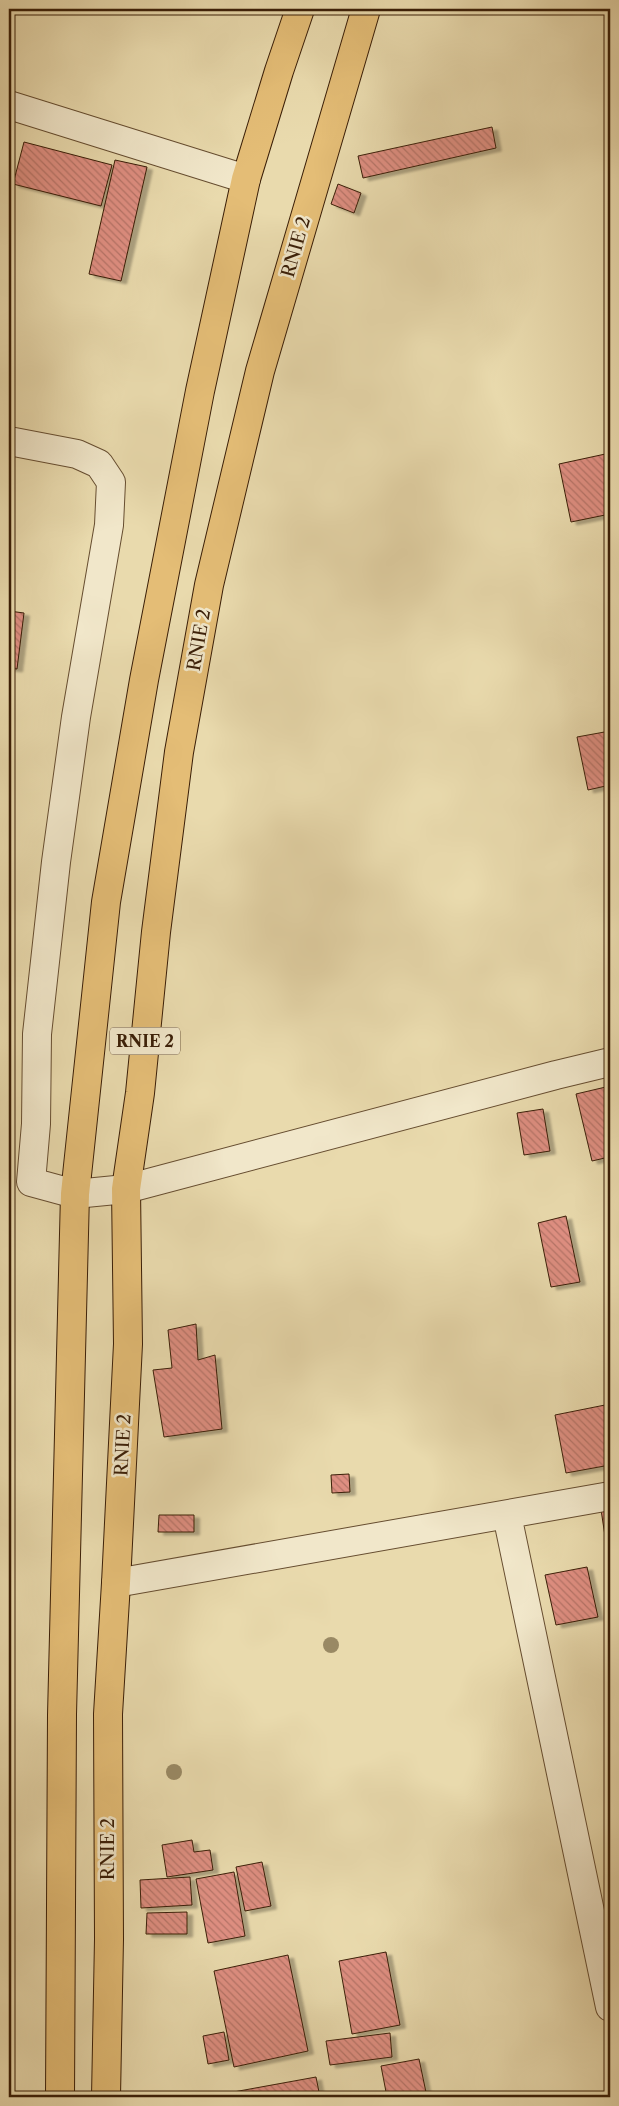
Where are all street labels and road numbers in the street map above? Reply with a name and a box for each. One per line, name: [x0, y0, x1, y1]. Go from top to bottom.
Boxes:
street label: RNIE 2: [277, 214, 315, 280]
street label: RNIE 2: [183, 607, 215, 673]
road number: RNIE 2: [110, 1028, 180, 1054]
street label: RNIE 2: [110, 1413, 136, 1477]
street label: RNIE 2: [97, 1818, 119, 1880]

